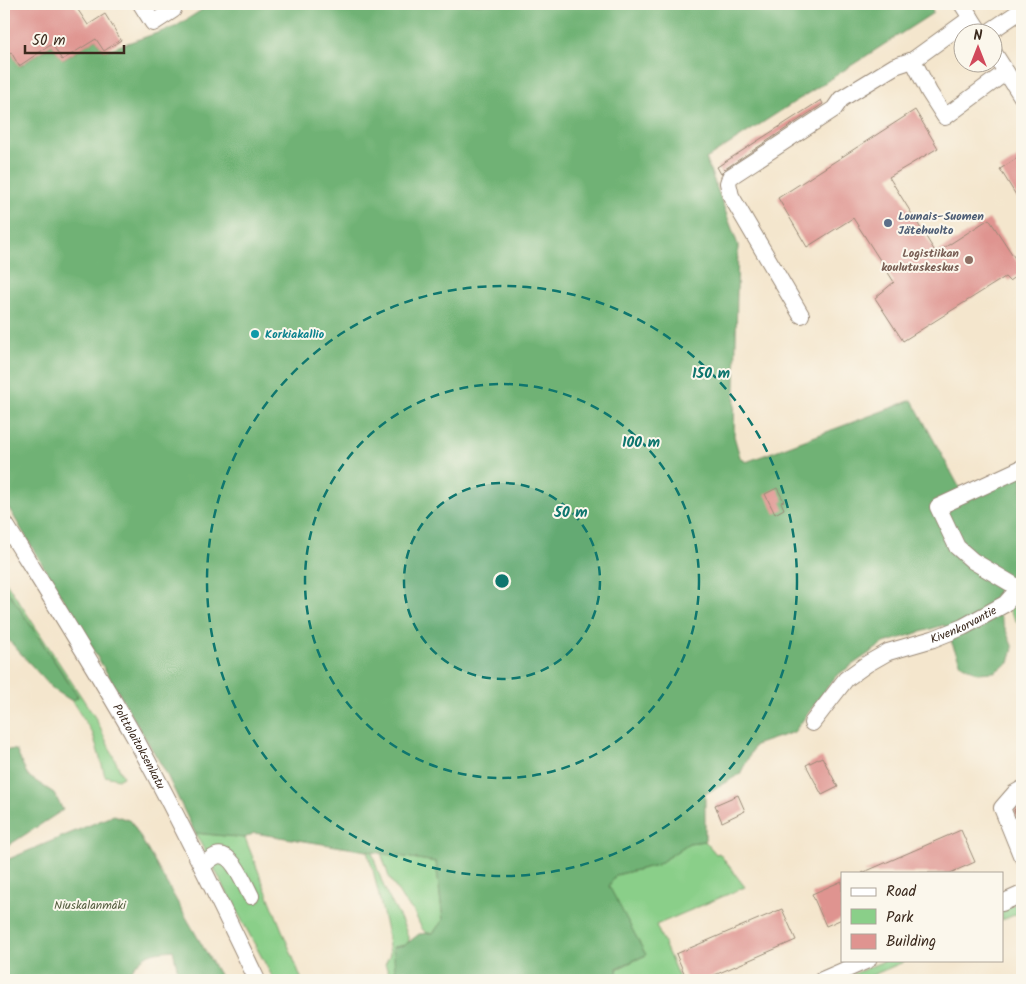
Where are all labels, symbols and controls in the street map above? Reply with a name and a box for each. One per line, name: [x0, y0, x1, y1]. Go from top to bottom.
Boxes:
scale bar: [25, 22, 124, 54]
north arrow: [954, 22, 1004, 72]
text: N: [974, 25, 983, 47]
text: 50 m: [32, 29, 66, 53]
place label: Lounais-Suomen Jätehuolto: [898, 207, 984, 240]
marker: Lounais-Suomen Jätehuolto: [882, 217, 894, 229]
place label: Logistiikan koulutuskeskus: [881, 244, 959, 277]
marker: Logistiikan koulutuskeskus: [963, 254, 975, 266]
place label: Korkiakallio: [265, 325, 325, 344]
marker: Korkiakallio: [249, 328, 261, 340]
text: 150 m: [692, 362, 730, 386]
text: 100 m: [622, 431, 660, 455]
text: 50 m: [553, 501, 588, 525]
centre of rings: [493, 572, 511, 590]
street label: Kivenkorvantie: [927, 601, 1001, 649]
street label: Polttolaitoksenkatu: [107, 700, 170, 793]
legend: [841, 872, 1004, 962]
text: Road: [886, 880, 917, 904]
park label: Niuskalanmäki: [54, 896, 127, 915]
text: Park: [886, 906, 914, 930]
text: Building: [886, 930, 936, 954]

